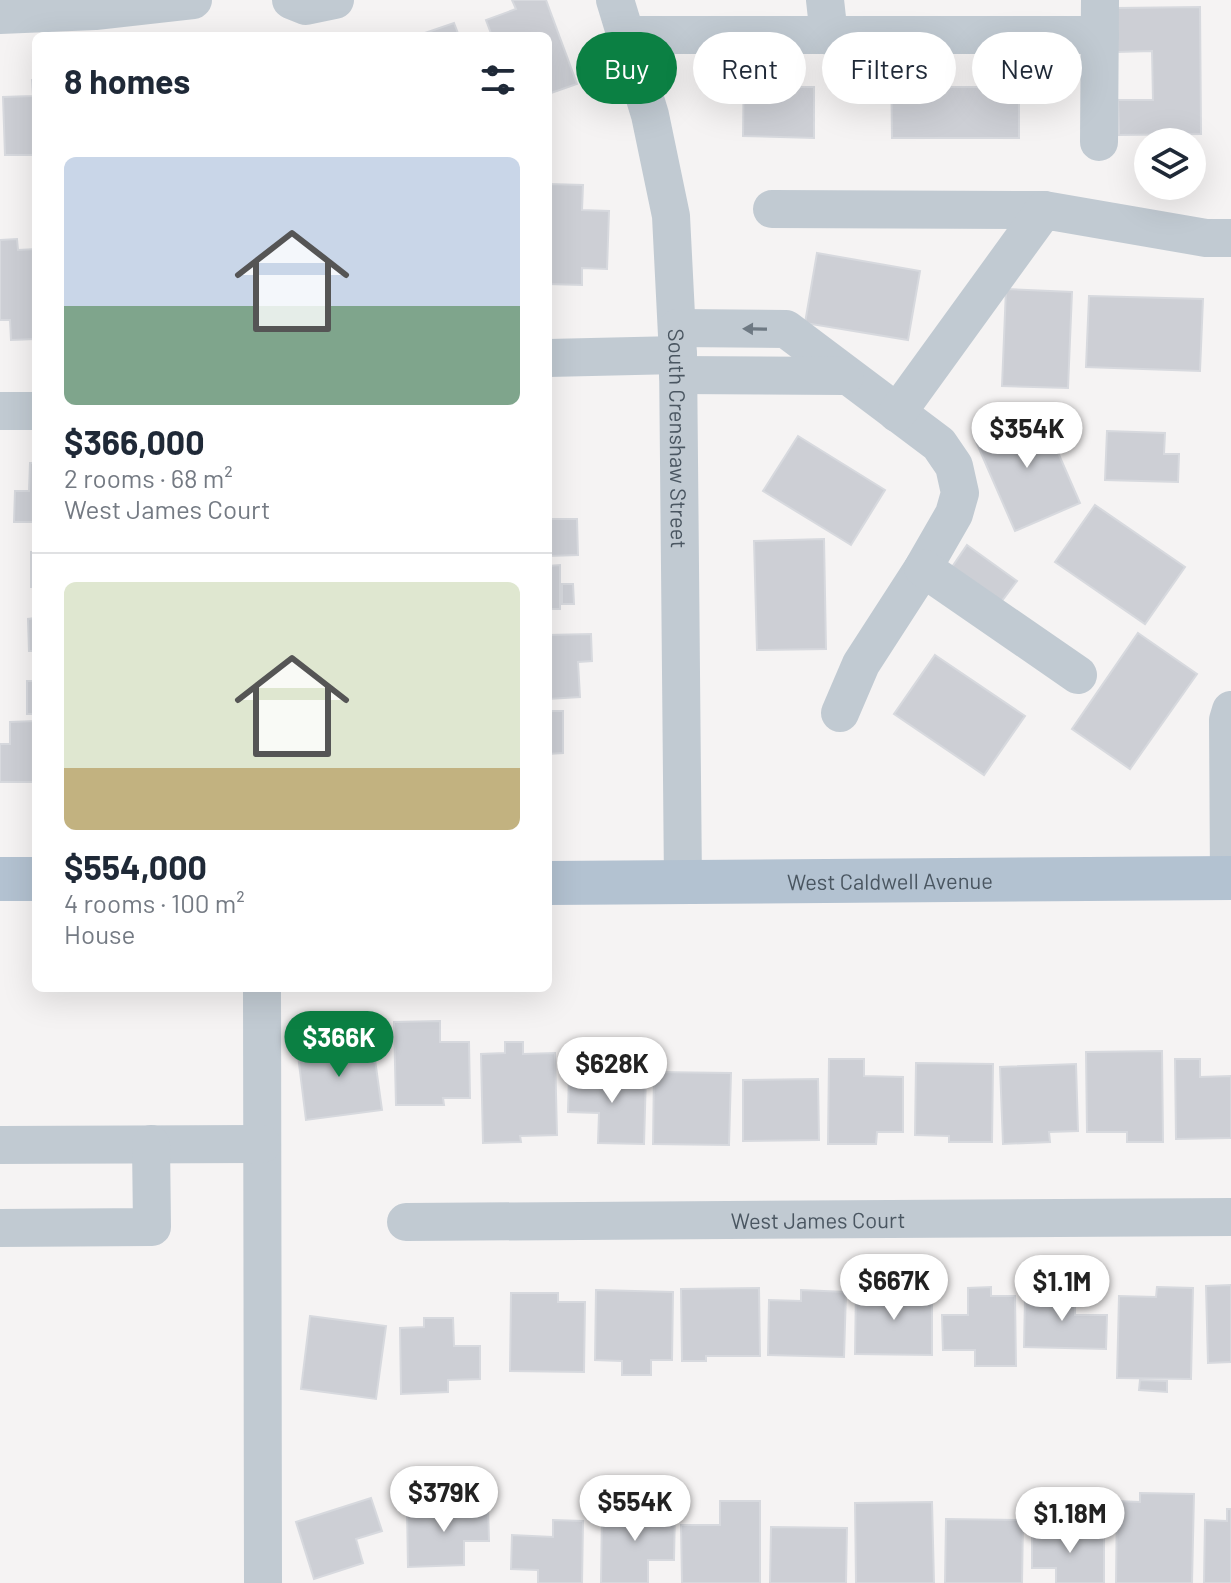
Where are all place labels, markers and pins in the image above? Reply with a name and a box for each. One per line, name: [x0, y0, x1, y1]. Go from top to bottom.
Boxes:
pin: $354K: [971, 402, 1083, 470]
pin: $366K: [283, 1011, 395, 1079]
pin: $628K: [556, 1037, 668, 1105]
pin: $667K: [838, 1254, 950, 1322]
pin: $1.1M: [1006, 1255, 1118, 1323]
pin: $379K: [388, 1466, 500, 1534]
pin: $554K: [579, 1475, 691, 1543]
pin: $1.18M: [1005, 1487, 1135, 1555]

